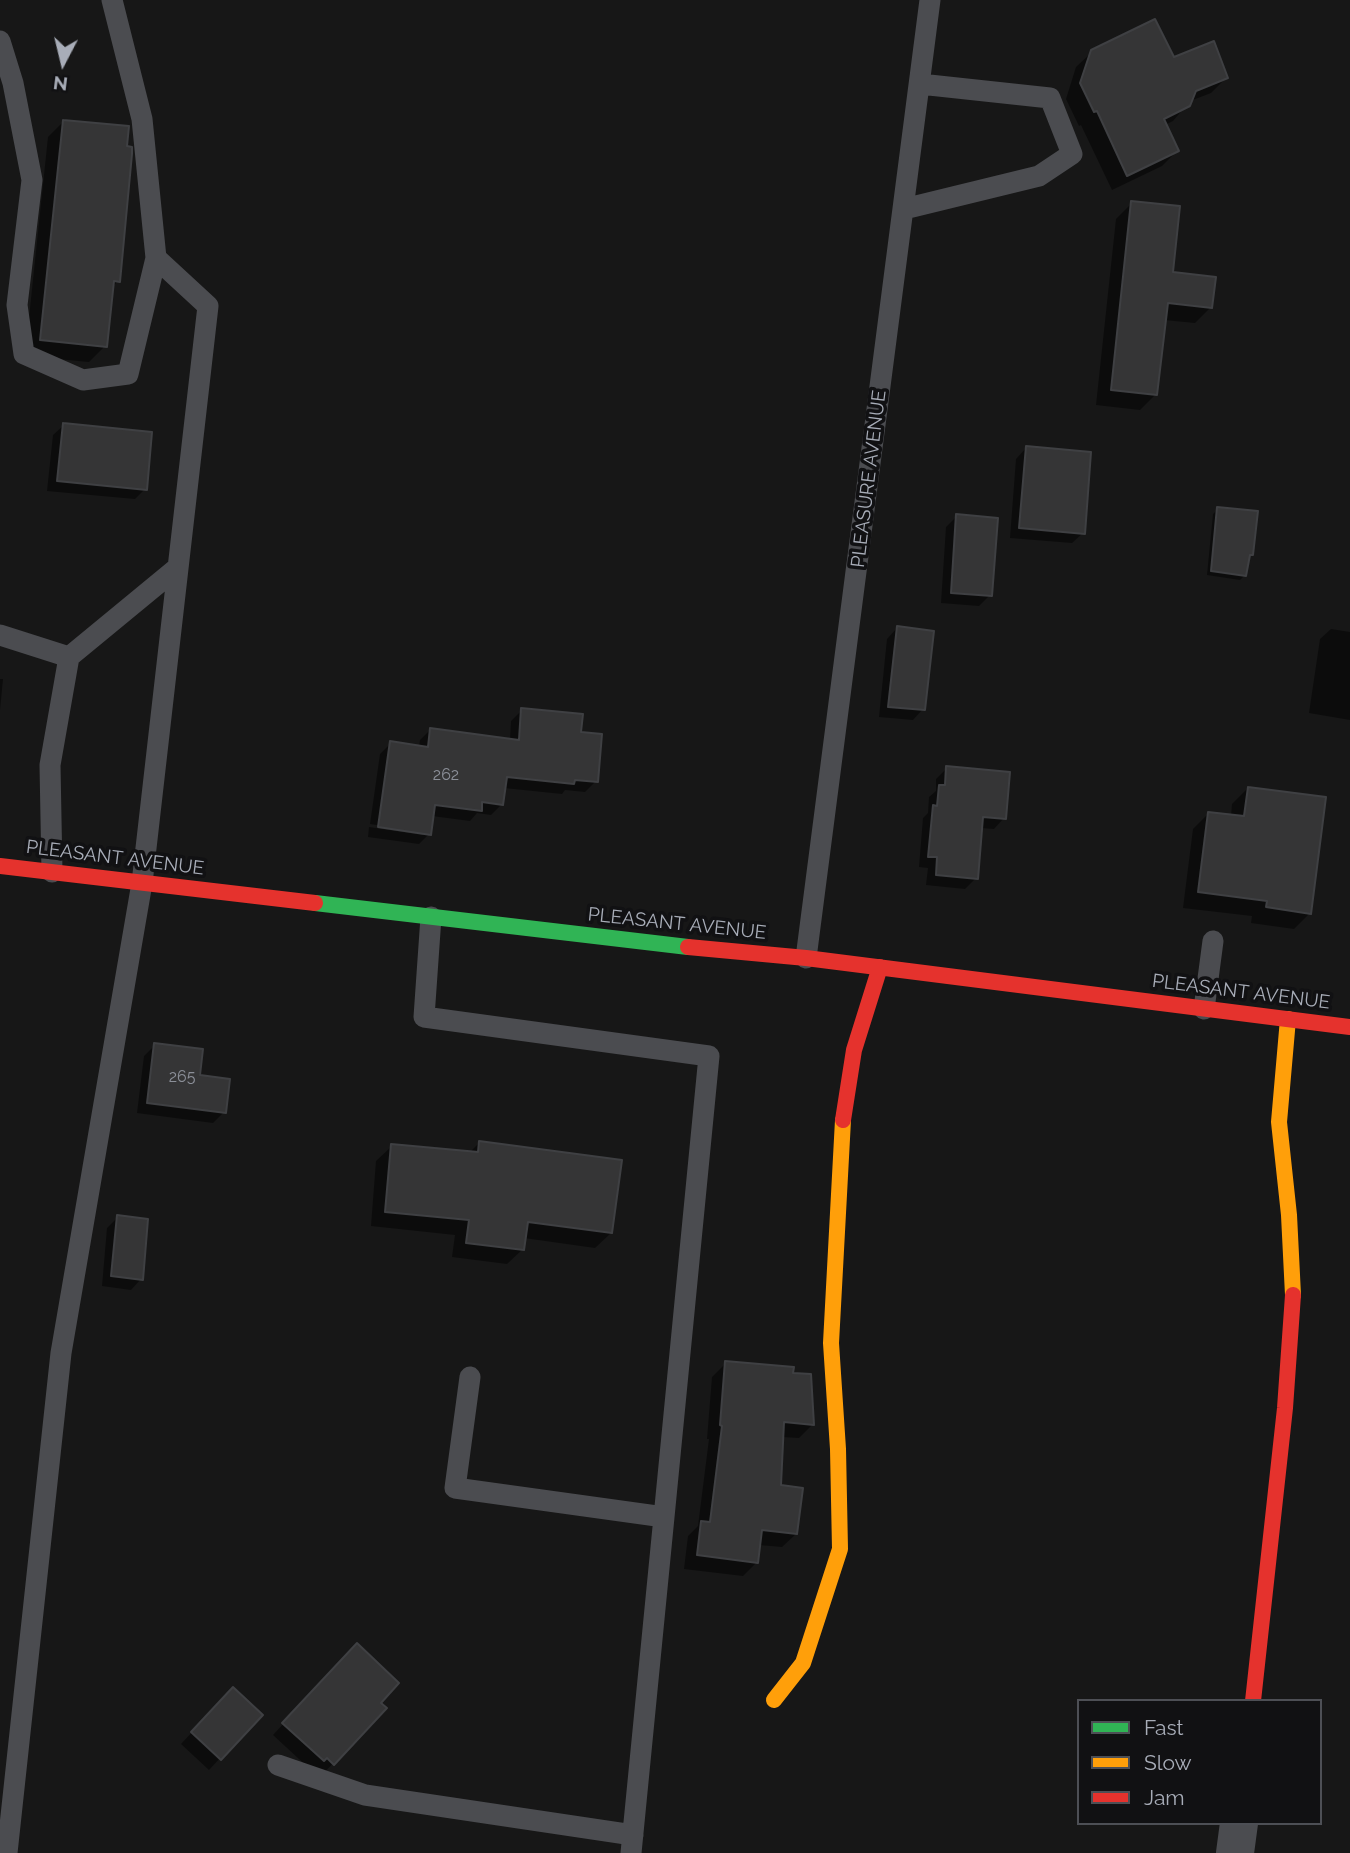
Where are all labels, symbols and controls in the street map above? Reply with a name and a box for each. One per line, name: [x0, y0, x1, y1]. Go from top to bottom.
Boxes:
north arrow: [28, 28, 98, 98]
text: N: [52, 72, 69, 96]
street label: PLEASURE AVENUE: [847, 389, 891, 569]
house number: 262: [433, 765, 459, 785]
street label: PLEASANT AVENUE: [25, 836, 205, 880]
street label: PLEASANT AVENUE: [587, 903, 767, 945]
street label: PLEASANT AVENUE: [1151, 970, 1331, 1014]
house number: 265: [169, 1067, 195, 1087]
legend: [1077, 1699, 1322, 1825]
text: Fast: [1144, 1715, 1184, 1740]
text: Slow: [1144, 1750, 1192, 1775]
text: Jam: [1144, 1785, 1185, 1810]

